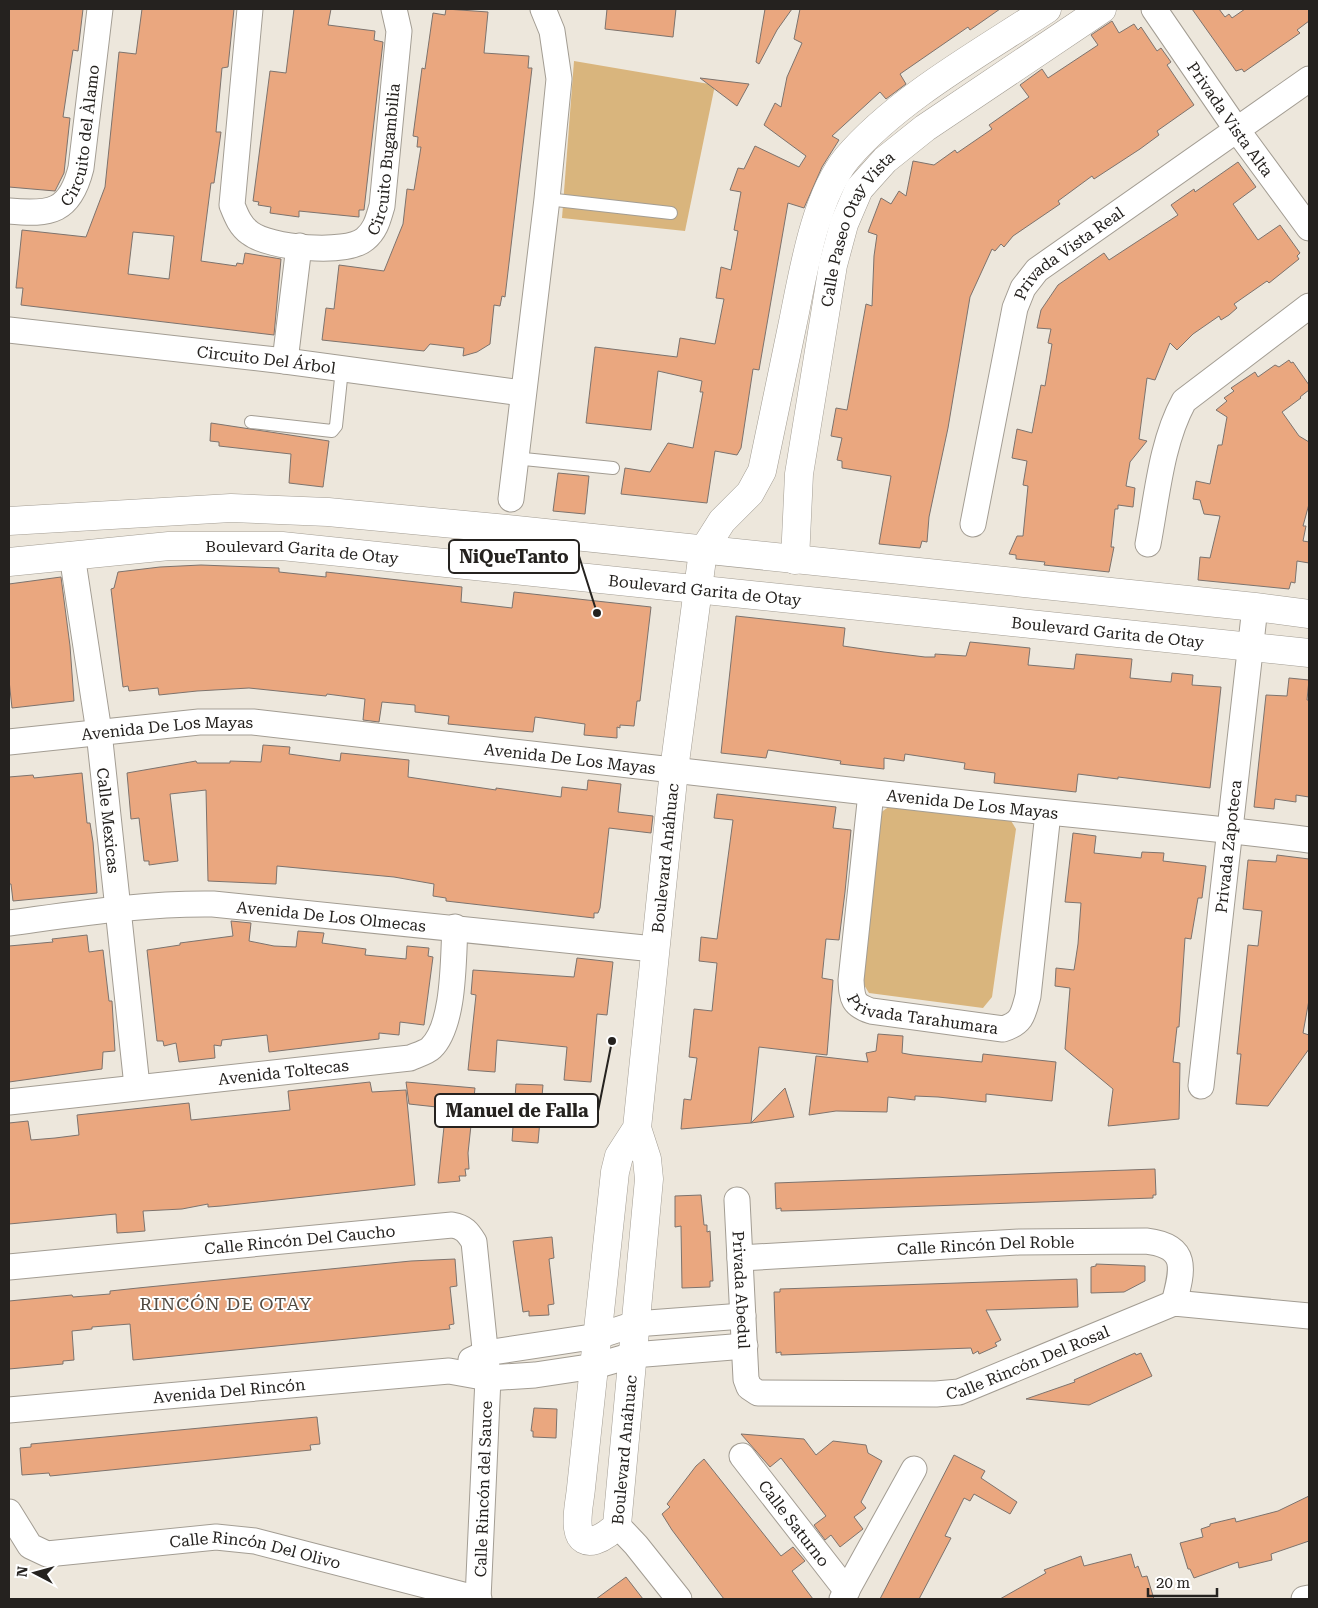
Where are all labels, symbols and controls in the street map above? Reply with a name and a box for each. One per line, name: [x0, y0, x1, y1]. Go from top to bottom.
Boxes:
street label: Privada Vista Alta: [1183, 58, 1277, 181]
street label: Circuito del Àlamo: [56, 63, 103, 210]
street label: Circuito Bugambilia: [363, 82, 404, 239]
street label: Calle Paseo Otay Vista: [817, 147, 899, 308]
street label: Privada Vista Real: [1010, 203, 1128, 303]
street label: Circuito Del Árbol: [196, 342, 337, 378]
street label: Boulevard Garita de Otay: [205, 537, 400, 568]
callout: NiQueTanto: [449, 540, 579, 573]
text: NiQueTanto: [459, 546, 569, 567]
street label: Boulevard Garita de Otay: [607, 571, 803, 610]
street label: Boulevard Garita de Otay: [1010, 613, 1206, 652]
street label: Avenida De Los Mayas: [80, 713, 254, 744]
street label: Avenida De Los Mayas: [483, 740, 657, 778]
street label: Calle Mexicas: [93, 767, 123, 875]
street label: Privada Zapoteca: [1212, 779, 1245, 914]
street label: Boulevard Anáhuac: [648, 782, 683, 934]
street label: Avenida De Los Mayas: [885, 785, 1059, 823]
street label: Avenida De Los Olmecas: [236, 897, 427, 936]
street label: Privada Tarahumara: [843, 991, 1000, 1038]
street label: Avenida Toltecas: [217, 1056, 350, 1089]
callout: Manuel de Falla: [435, 1094, 598, 1127]
text: Manuel de Falla: [445, 1100, 589, 1121]
street label: Calle Rincón Del Caucho: [203, 1221, 396, 1258]
street label: Privada Abedul: [729, 1230, 753, 1350]
street label: Calle Rincón Del Roble: [896, 1233, 1075, 1259]
district label: RINCÓN DE OTAY: [139, 1293, 313, 1314]
street label: Calle Rincón Del Rosal: [945, 1322, 1112, 1403]
street label: Boulevard Anáhuac: [608, 1374, 641, 1526]
street label: Avenida Del Rincón: [152, 1375, 306, 1407]
street label: Calle Rincón del Sauce: [471, 1400, 496, 1578]
street label: Calle Saturno: [754, 1476, 833, 1570]
street label: Calle Rincón Del Olivo: [169, 1528, 343, 1573]
north arrow: [10, 1548, 60, 1598]
text: N: [14, 1565, 31, 1578]
scale bar: [1148, 1566, 1217, 1598]
text: 20 m: [1156, 1574, 1191, 1592]

